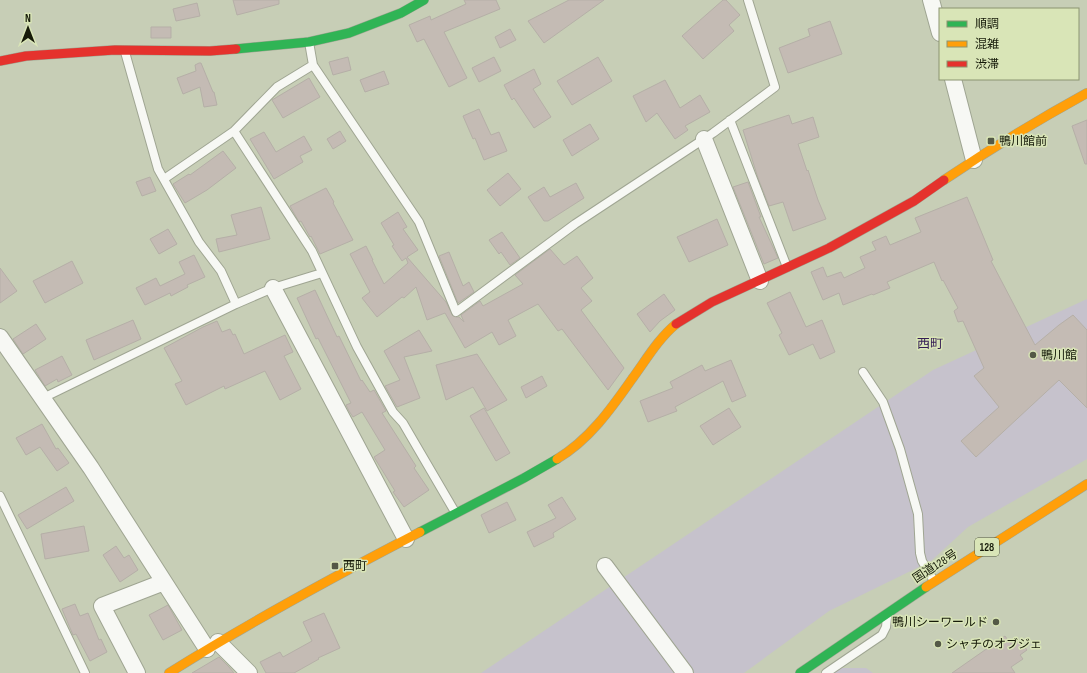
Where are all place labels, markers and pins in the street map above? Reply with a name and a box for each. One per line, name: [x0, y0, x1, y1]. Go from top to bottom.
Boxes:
place label: 鴨川館前: [999, 134, 1047, 149]
marker: 鴨川館前: [986, 136, 996, 146]
place label: 鴨川館: [1041, 348, 1077, 363]
marker: 鴨川館: [1028, 350, 1038, 360]
place label: 西町: [343, 559, 367, 574]
marker: 西町: [330, 561, 340, 571]
place label: 鴨川シーワールド: [892, 615, 988, 630]
marker: 鴨川シーワールド: [991, 617, 1001, 627]
place label: シャチのオブジェ: [946, 637, 1042, 652]
marker: シャチのオブジェ: [933, 639, 943, 649]

